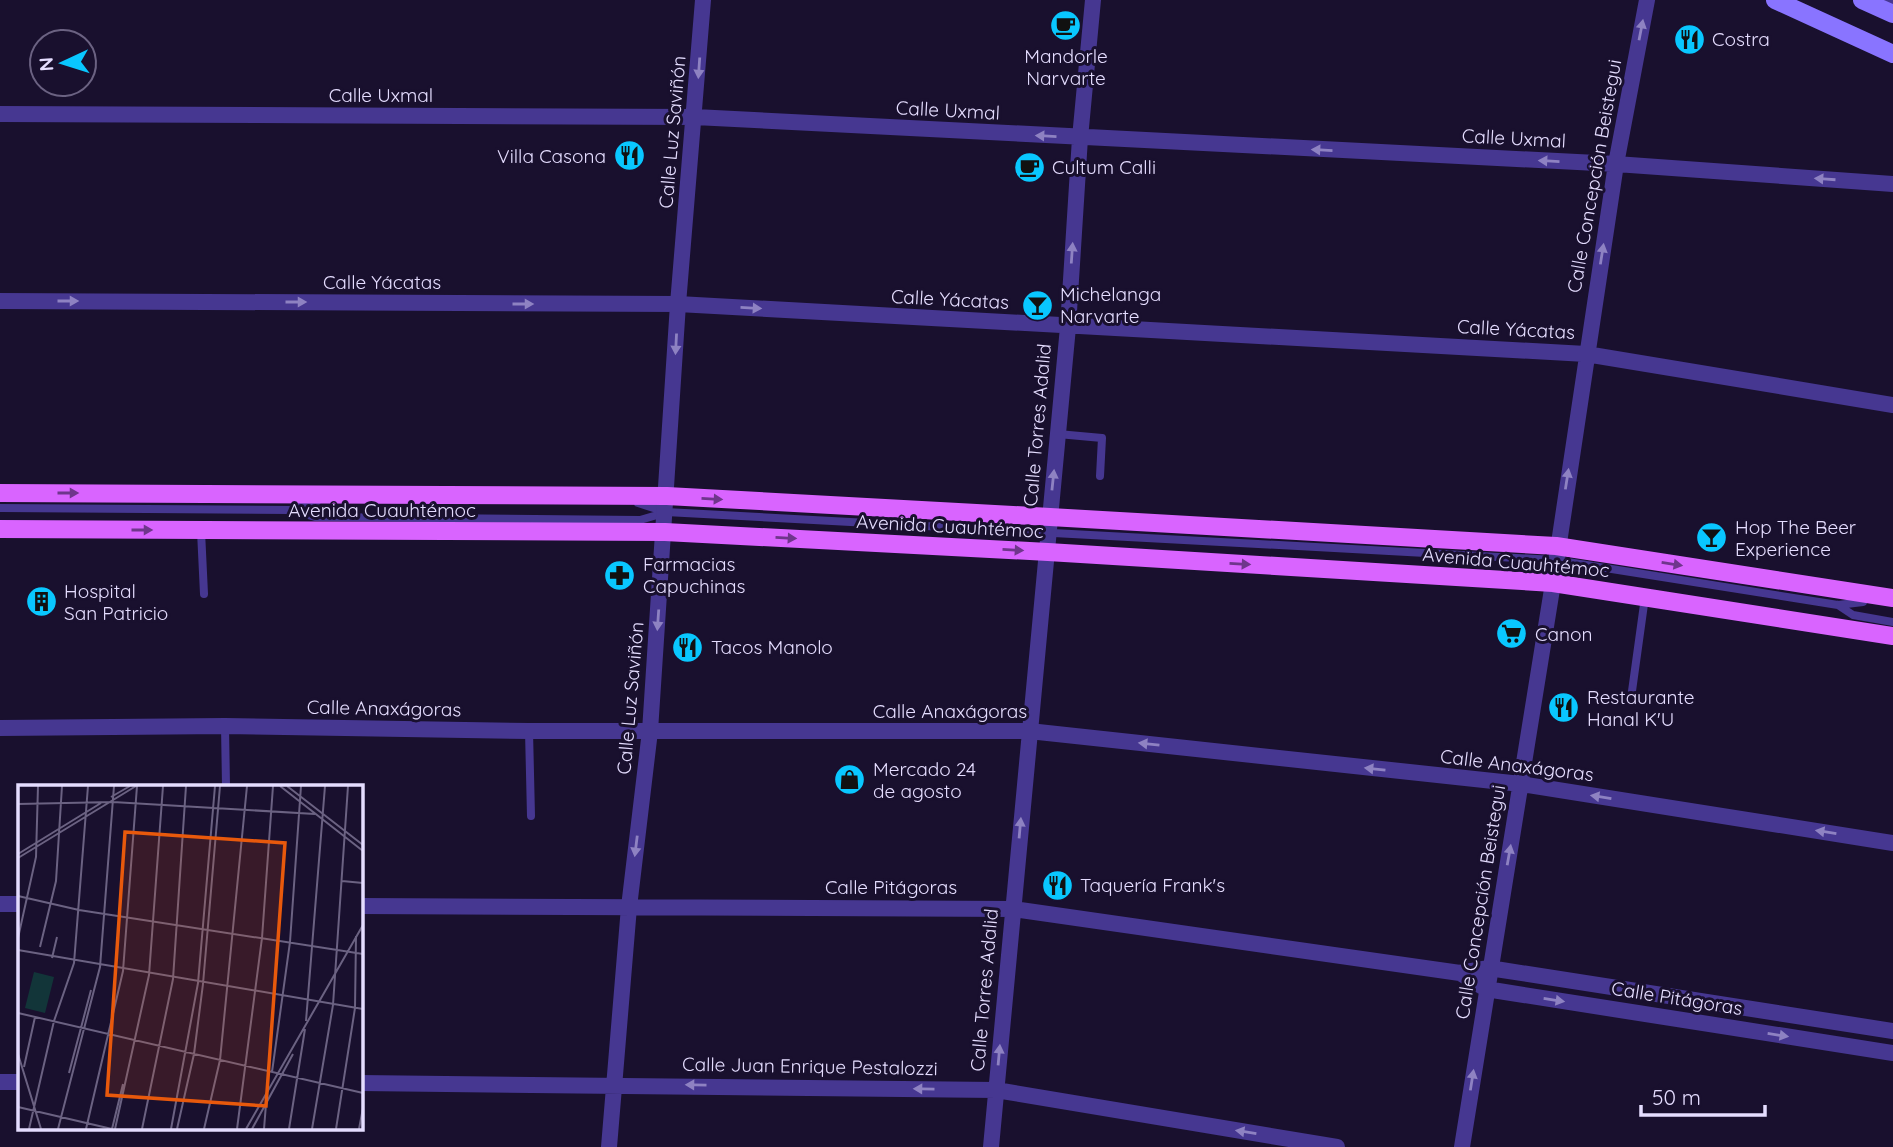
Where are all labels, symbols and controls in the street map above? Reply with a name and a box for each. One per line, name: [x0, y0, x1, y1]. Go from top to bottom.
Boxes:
cafe icon: Mandorle Narvarte: [1049, 8, 1083, 42]
one-way arrow: [1636, 19, 1647, 41]
restaurant icon: Costra: [1672, 22, 1706, 56]
place label: Costra: [1712, 27, 1770, 51]
north arrow: [28, 28, 98, 98]
place label: Mandorle Narvarte: [1024, 44, 1108, 90]
street label: Calle Luz Saviñón: [653, 55, 691, 209]
text: N: [34, 56, 58, 72]
one-way arrow: [693, 57, 704, 79]
street label: Calle Concepción Beistegui: [1562, 57, 1626, 295]
street label: Calle Uxmal: [329, 83, 433, 107]
street label: Calle Uxmal: [895, 95, 1001, 125]
street label: Calle Uxmal: [1461, 123, 1567, 153]
one-way arrow: [1034, 130, 1056, 141]
restaurant icon: Villa Casona: [612, 139, 646, 173]
place label: Villa Casona: [497, 144, 606, 168]
one-way arrow: [1311, 144, 1333, 155]
cafe icon: Cultum Calli: [1012, 150, 1046, 184]
place label: Cultum Calli: [1052, 155, 1156, 179]
one-way arrow: [1538, 155, 1560, 166]
one-way arrow: [1814, 173, 1836, 184]
one-way arrow: [1067, 242, 1078, 264]
one-way arrow: [1597, 243, 1608, 265]
street label: Calle Yácatas: [323, 270, 441, 294]
place label: Michelanga Narvarte: [1060, 282, 1161, 328]
street label: Calle Yácatas: [890, 284, 1010, 314]
bar icon: Michelanga Narvarte: [1020, 288, 1054, 322]
one-way arrow: [57, 295, 79, 307]
one-way arrow: [285, 297, 307, 308]
one-way arrow: [512, 298, 534, 309]
one-way arrow: [740, 303, 762, 314]
street label: Calle Yácatas: [1456, 314, 1576, 344]
one-way arrow: [670, 333, 681, 355]
street label: Calle Torres Adalid: [1018, 343, 1056, 507]
one-way arrow: [1562, 468, 1573, 490]
one-way arrow: [1048, 469, 1059, 491]
one-way arrow: [57, 487, 79, 499]
one-way arrow: [701, 494, 723, 505]
street label: Avenida Cuauhtémoc: [288, 498, 476, 522]
street label: Avenida Cuauhtémoc: [856, 509, 1044, 543]
place label: Hop The Beer Experience: [1735, 515, 1857, 561]
bar icon: Hop The Beer Experience: [1695, 521, 1729, 555]
one-way arrow: [131, 524, 153, 536]
one-way arrow: [775, 533, 797, 544]
street label: Avenida Cuauhtémoc: [1422, 542, 1611, 582]
one-way arrow: [1002, 545, 1024, 556]
place label: Farmacias Capuchinas: [643, 552, 745, 598]
pharmacy icon: Farmacias Capuchinas: [603, 558, 637, 592]
one-way arrow: [1229, 559, 1251, 570]
one-way arrow: [1661, 559, 1683, 570]
place label: Hospital San Patricio: [64, 579, 168, 625]
building icon: Hospital San Patricio: [24, 585, 58, 619]
one-way arrow: [652, 609, 663, 631]
supermarket icon: Canon: [1495, 617, 1529, 651]
street label: Calle Luz Saviñón: [611, 621, 649, 775]
place label: Canon: [1535, 622, 1592, 646]
restaurant icon: Tacos Manolo: [671, 630, 705, 664]
place label: Tacos Manolo: [711, 635, 833, 659]
place label: Restaurante Hanal K'U: [1587, 685, 1695, 731]
restaurant icon: Restaurante Hanal K'U: [1547, 691, 1581, 725]
street label: Calle Anaxágoras: [307, 695, 461, 721]
street label: Calle Anaxágoras: [873, 699, 1027, 723]
one-way arrow: [1138, 739, 1160, 750]
street label: Calle Anaxágoras: [1439, 744, 1595, 786]
place label: Mercado 24 de agosto: [873, 757, 976, 803]
shop icon: Mercado 24 de agosto: [833, 763, 867, 797]
one-way arrow: [1364, 763, 1386, 774]
street label: Calle Concepción Beistegui: [1450, 783, 1510, 1021]
inset map: [18, 785, 362, 1130]
one-way arrow: [1590, 791, 1612, 802]
one-way arrow: [1015, 817, 1026, 839]
one-way arrow: [1814, 826, 1836, 837]
one-way arrow: [630, 835, 641, 857]
one-way arrow: [1504, 844, 1515, 866]
restaurant icon: Taquería Frank's: [1040, 868, 1074, 902]
place label: Taquería Frank's: [1080, 873, 1225, 897]
street label: Calle Pitágoras: [825, 875, 957, 899]
street label: Calle Torres Adalid: [965, 908, 1003, 1072]
street label: Calle Pitágoras: [1610, 976, 1744, 1020]
one-way arrow: [1543, 995, 1565, 1006]
one-way arrow: [1768, 1030, 1790, 1041]
one-way arrow: [994, 1043, 1005, 1065]
street label: Calle Juan Enrique Pestalozzi: [682, 1052, 938, 1080]
one-way arrow: [1467, 1068, 1478, 1090]
scale bar: [1641, 1074, 1765, 1118]
one-way arrow: [685, 1080, 707, 1091]
one-way arrow: [912, 1083, 934, 1095]
text: 50 m: [1652, 1084, 1701, 1110]
one-way arrow: [1235, 1126, 1257, 1137]

